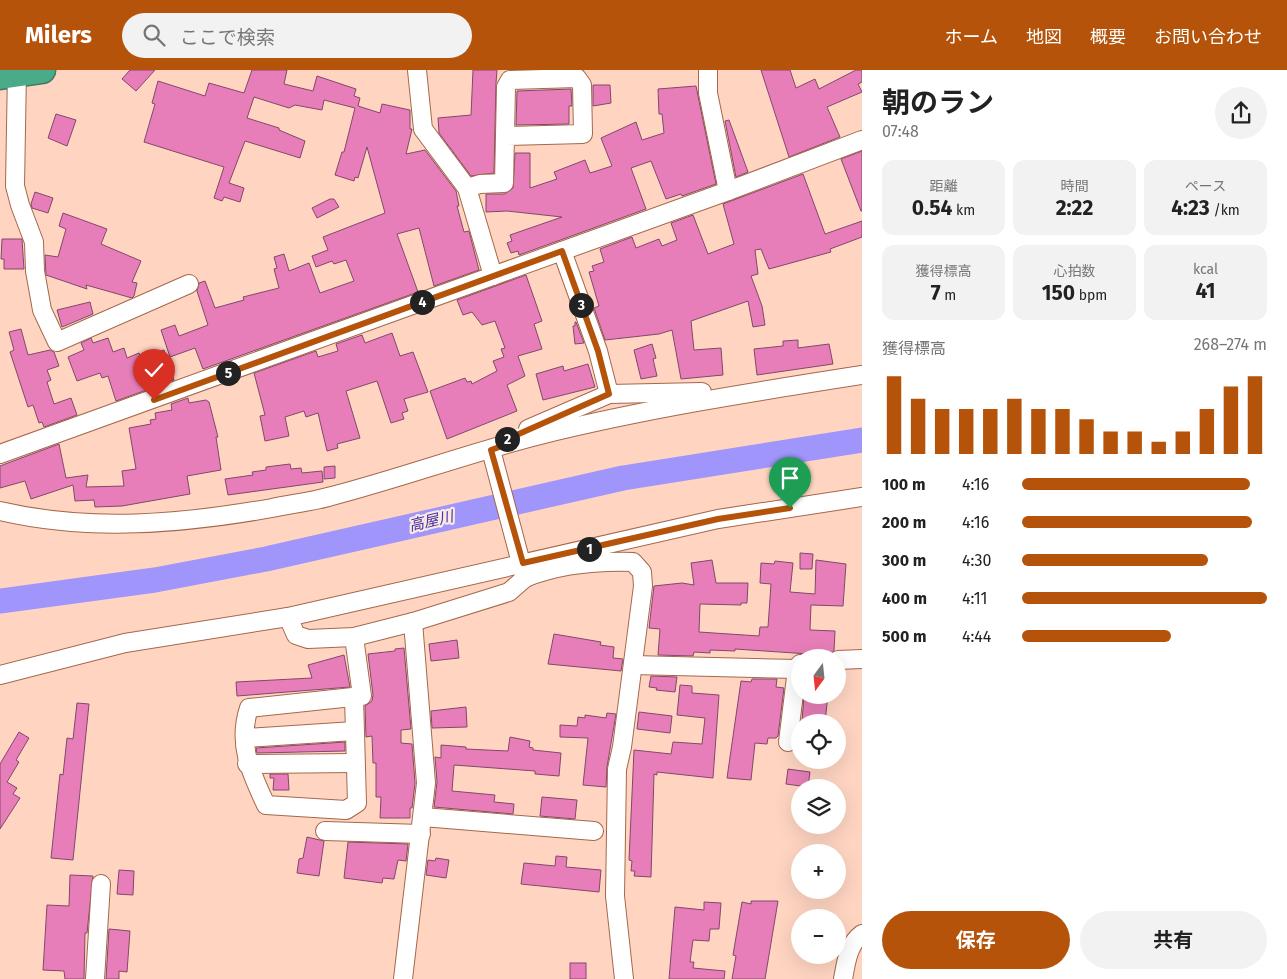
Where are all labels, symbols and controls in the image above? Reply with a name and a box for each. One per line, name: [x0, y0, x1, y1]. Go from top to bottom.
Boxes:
search box: [122, 13, 472, 58]
text: Milers: [25, 21, 92, 49]
icon: search: [140, 21, 168, 49]
text: ここで検索: [180, 26, 275, 49]
text: ホーム: [945, 26, 998, 48]
text: 地図: [1026, 26, 1062, 48]
text: 概要: [1090, 26, 1126, 48]
text: お問い合わせ: [1154, 26, 1262, 48]
text: 朝のラン: [882, 86, 994, 119]
button: share: [1215, 87, 1267, 139]
text: 07:48: [882, 122, 919, 141]
text: 距離: [930, 178, 958, 195]
text: 時間: [1061, 178, 1089, 195]
text: ペース: [1185, 178, 1226, 195]
text: 0.54: [912, 195, 952, 221]
text: 2:22: [1056, 195, 1093, 221]
text: 4:23: [1171, 195, 1210, 221]
text: km: [952, 202, 975, 219]
text: /km: [1210, 202, 1240, 219]
text: kcal: [1193, 261, 1218, 278]
text: 獲得標高: [916, 263, 972, 280]
text: 心拍数: [1054, 263, 1096, 280]
text: 41: [1195, 278, 1216, 304]
text: 7: [931, 280, 941, 306]
text: 150: [1042, 280, 1075, 306]
text: m: [941, 287, 956, 304]
text: bpm: [1075, 287, 1107, 304]
pin: 4: [410, 290, 434, 314]
pin: 3: [568, 292, 594, 318]
text: 4: [419, 294, 426, 311]
text: 3: [578, 297, 585, 314]
text: 268–274 m: [1194, 335, 1267, 354]
text: 獲得標高: [882, 339, 946, 358]
pin: [133, 349, 175, 400]
icon: check: [140, 356, 168, 384]
pin: 5: [216, 360, 240, 386]
text: 5: [225, 365, 232, 382]
pin: 2: [494, 426, 520, 452]
text: 2: [504, 431, 511, 448]
pin: [769, 457, 811, 508]
icon: arrive: [776, 464, 804, 492]
text: 100 m: [882, 475, 925, 494]
text: 4:16: [962, 475, 989, 494]
water label: 高屋川: [407, 507, 457, 535]
text: 200 m: [882, 513, 926, 532]
text: 4:16: [962, 513, 989, 532]
pin: 1: [576, 536, 602, 562]
text: 1: [586, 541, 593, 558]
text: 300 m: [882, 551, 926, 570]
text: 4:30: [962, 551, 991, 570]
text: 400 m: [882, 589, 927, 608]
text: 4:11: [962, 589, 987, 608]
text: 500 m: [882, 627, 927, 646]
text: 4:44: [962, 627, 991, 646]
north arrow: [791, 649, 846, 704]
map controls: [791, 649, 846, 964]
button: locate: [791, 714, 846, 769]
button: layers: [791, 779, 846, 834]
button: +: [791, 844, 846, 899]
button: −: [791, 909, 846, 964]
button: 保存: [882, 911, 1070, 969]
button: 共有: [1080, 911, 1267, 969]

